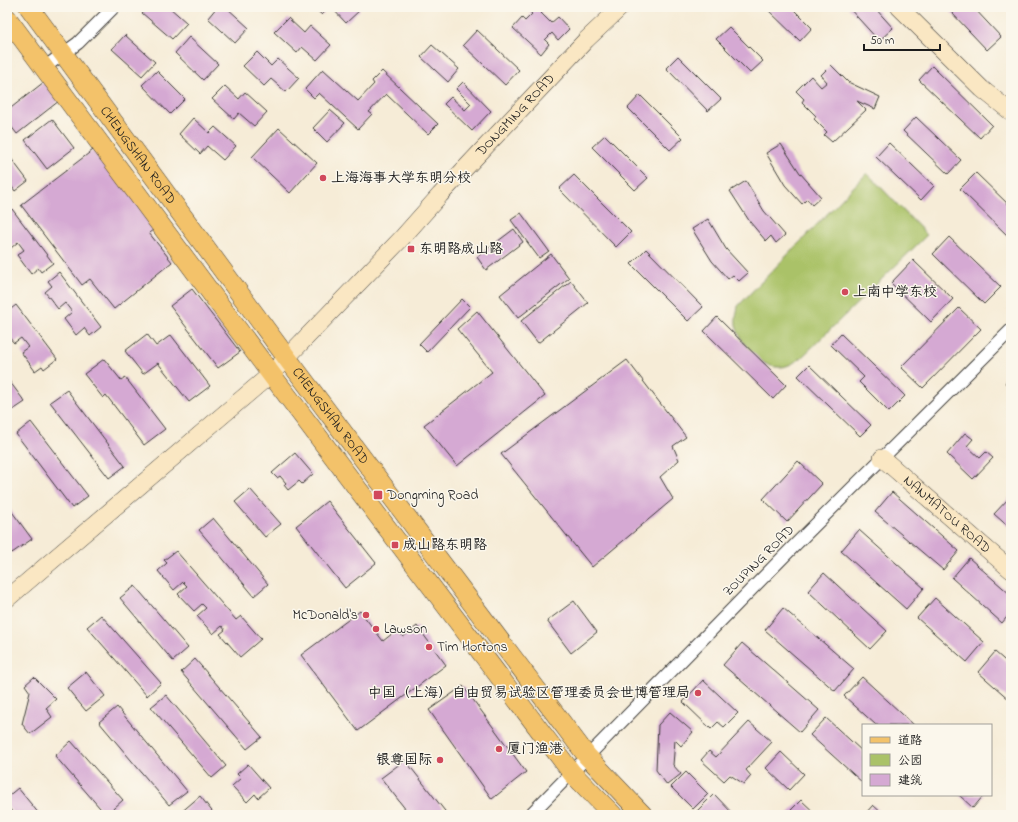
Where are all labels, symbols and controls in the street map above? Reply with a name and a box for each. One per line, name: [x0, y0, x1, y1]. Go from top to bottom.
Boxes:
scale bar: [864, 26, 940, 52]
text: 50 m: [870, 32, 894, 50]
street label: DONGMING ROAD: [470, 69, 560, 162]
street label: CHENGSHAN ROAD: [95, 102, 181, 209]
place label: 上海海事大学东明分校: [331, 168, 471, 189]
marker: 上海海事大学东明分校: [318, 173, 328, 183]
place label: 东明路成山路: [419, 239, 503, 260]
marker: 东明路成山路: [406, 244, 416, 254]
place label: 上南中学东校: [853, 282, 937, 303]
marker: 上南中学东校: [840, 287, 850, 297]
street label: CHENGSHAN ROAD: [287, 363, 374, 469]
street label: NANMATOU ROAD: [898, 470, 995, 558]
place label: Dongming Road: [386, 485, 478, 507]
marker: Dongming Road: [372, 489, 384, 501]
street label: ZOUPING ROAD: [718, 520, 800, 602]
place label: 成山路东明路: [403, 535, 487, 556]
marker: 成山路东明路: [390, 540, 400, 550]
place label: McDonald's: [292, 605, 358, 626]
marker: McDonald's: [361, 610, 371, 620]
place label: Lawson: [384, 619, 427, 640]
marker: Lawson: [371, 624, 381, 634]
place label: Tim Hortons: [437, 637, 508, 658]
marker: Tim Hortons: [424, 642, 434, 652]
place label: 中国（上海）自由贸易试验区管理委员会世博管理局: [368, 683, 690, 704]
marker: 中国（上海）自由贸易试验区管理委员会世博管理局: [693, 688, 703, 698]
legend: [862, 724, 992, 796]
text: 道路: [898, 732, 922, 750]
place label: 厦门渔港: [507, 739, 563, 760]
marker: 厦门渔港: [494, 744, 504, 754]
place label: 银尊国际: [376, 750, 432, 771]
text: 公园: [898, 752, 922, 770]
marker: 银尊国际: [435, 755, 445, 765]
text: 建筑: [898, 772, 922, 790]

